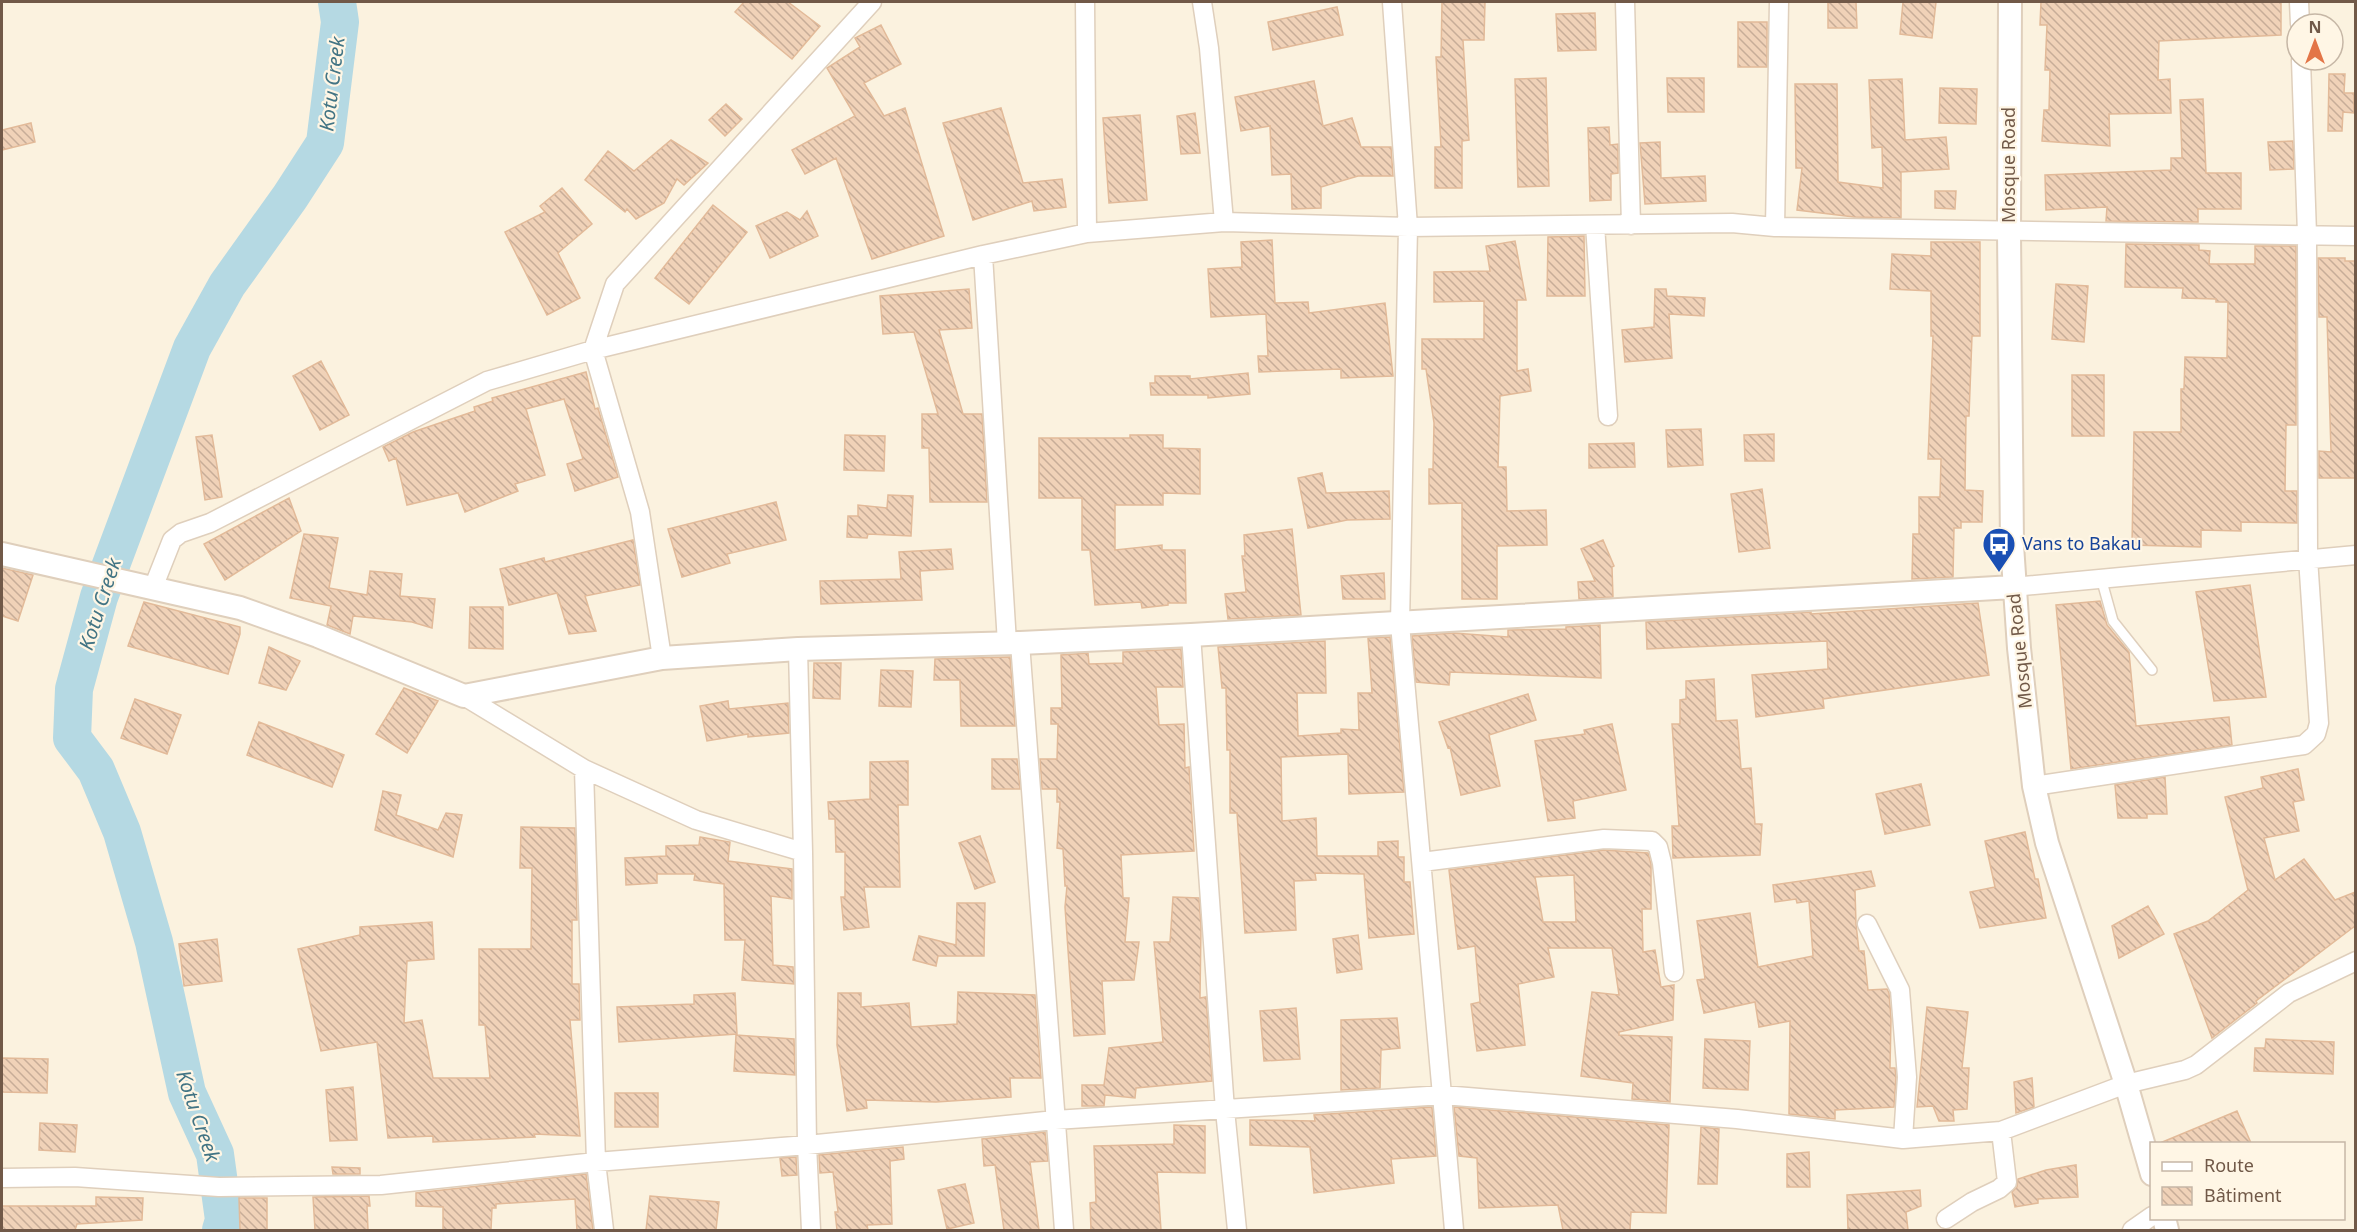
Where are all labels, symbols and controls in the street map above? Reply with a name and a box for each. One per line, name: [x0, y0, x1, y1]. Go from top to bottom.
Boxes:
north arrow: [2285, 12, 2345, 72]
text: N: [2308, 16, 2322, 38]
water label: Kotu Creek: [312, 34, 351, 133]
street label: Mosque Road: [1996, 107, 2020, 223]
bus stop icon: Vans to Bakau: [1981, 526, 2017, 573]
place label: Vans to Bakau: [2022, 531, 2142, 555]
water label: Kotu Creek: [72, 553, 127, 653]
street label: Mosque Road: [2001, 592, 2037, 710]
water label: Kotu Creek: [170, 1066, 227, 1166]
legend: [2150, 1142, 2345, 1220]
text: Route: [2204, 1153, 2254, 1177]
text: Bâtiment: [2204, 1183, 2282, 1207]

